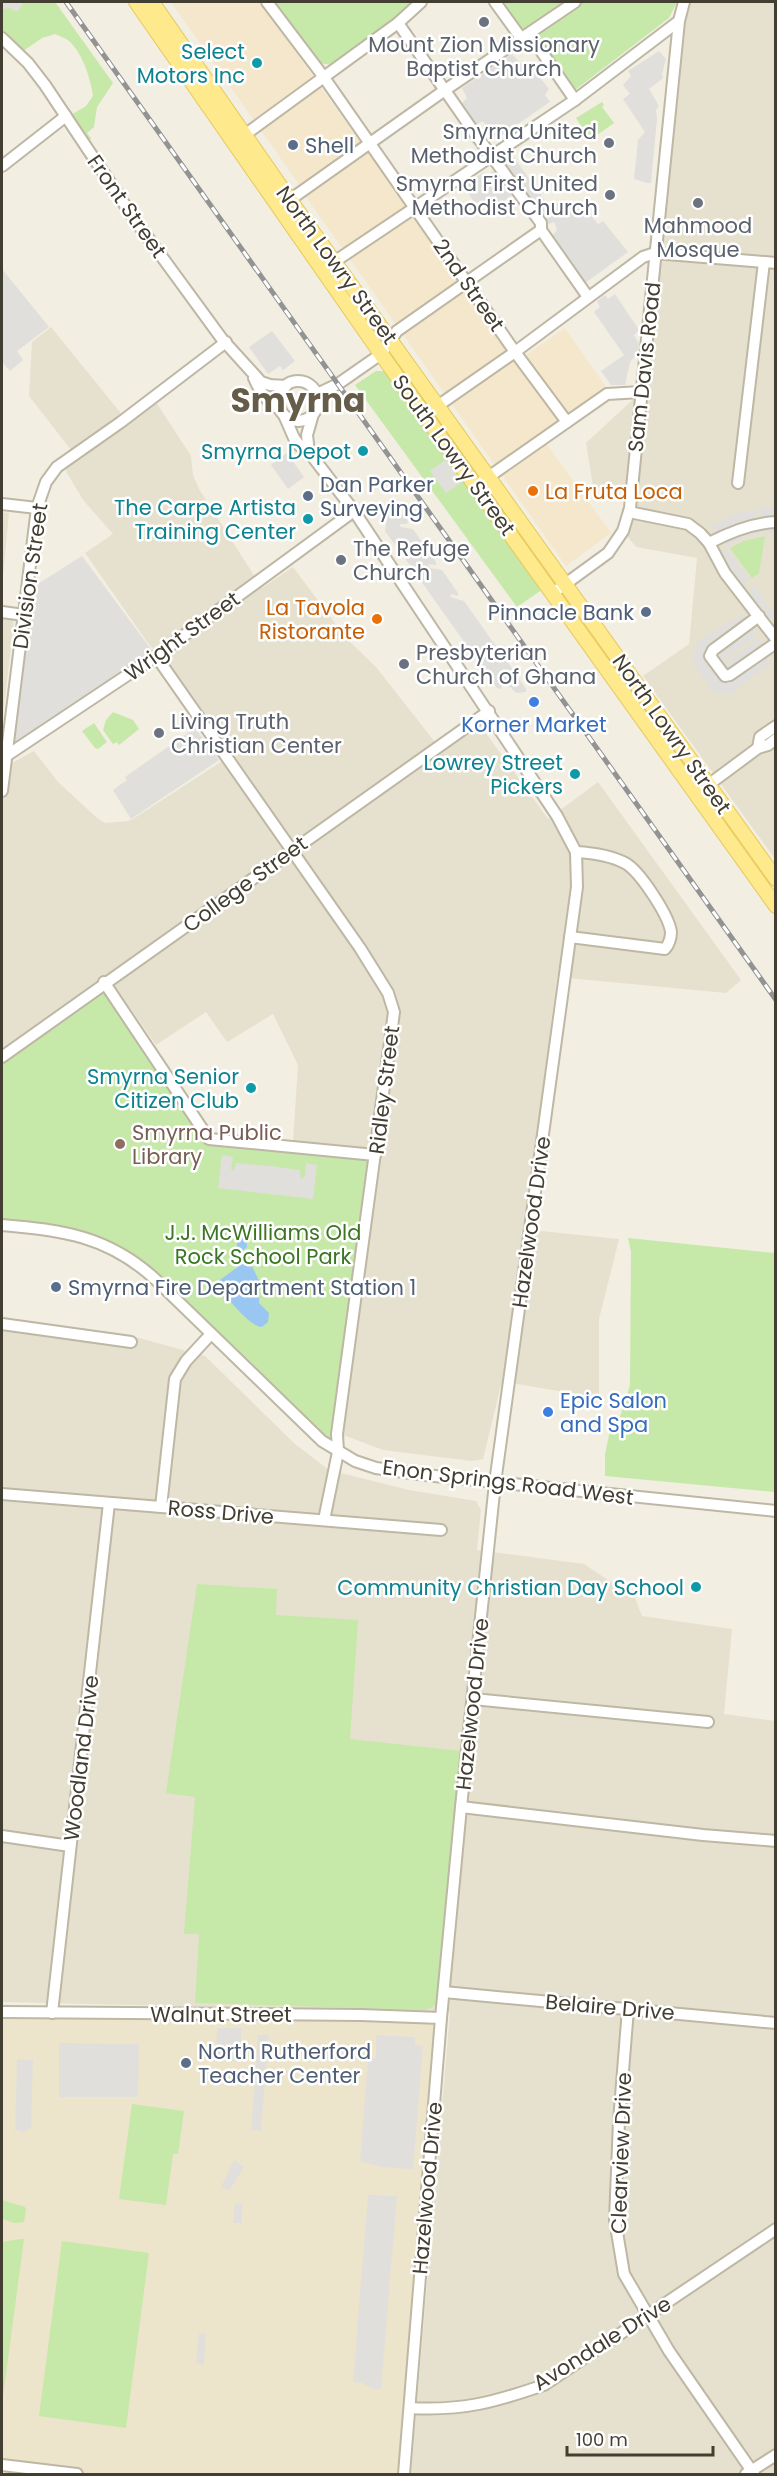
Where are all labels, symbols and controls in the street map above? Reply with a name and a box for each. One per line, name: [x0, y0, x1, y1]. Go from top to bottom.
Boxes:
marker: Mount Zion Missionary Baptist Church: [477, 15, 491, 29]
place label: Mount Zion Missionary Baptist Church: [368, 30, 600, 83]
place label: Select Motors Inc: [137, 37, 245, 90]
marker: Select Motors Inc: [250, 56, 264, 70]
place label: Smyrna United Methodist Church: [411, 117, 597, 170]
place label: Shell: [305, 131, 354, 160]
marker: Smyrna United Methodist Church: [602, 136, 616, 150]
marker: Shell: [286, 138, 300, 152]
street label: Front Street: [81, 149, 173, 263]
place label: Smyrna First United Methodist Church: [396, 169, 598, 222]
street label: North Lowry Street: [270, 180, 404, 350]
marker: Smyrna First United Methodist Church: [603, 188, 617, 202]
marker: Mahmood Mosque: [691, 196, 705, 210]
place label: Mahmood Mosque: [644, 211, 752, 264]
street label: 2nd Street: [426, 233, 512, 337]
street label: Sam Davis Road: [621, 280, 667, 454]
street label: South Lowry Street: [386, 369, 522, 541]
district label: Smyrna: [231, 377, 365, 424]
place label: Smyrna Depot: [201, 437, 351, 466]
marker: Smyrna Depot: [356, 444, 370, 458]
place label: Dan Parker Surveying: [320, 470, 434, 523]
place label: La Fruta Loca: [545, 477, 683, 506]
marker: La Fruta Loca: [526, 484, 540, 498]
marker: Dan Parker Surveying: [301, 489, 315, 503]
place label: The Carpe Artista Training Center: [114, 493, 296, 546]
street label: Division Street: [5, 501, 55, 651]
marker: The Carpe Artista Training Center: [301, 512, 315, 526]
place label: The Refuge Church: [353, 534, 470, 587]
marker: The Refuge Church: [334, 553, 348, 567]
street label: Wright Street: [119, 584, 245, 688]
place label: La Tavola Ristorante: [259, 593, 365, 646]
place label: Pinnacle Bank: [488, 598, 634, 627]
marker: Pinnacle Bank: [639, 605, 653, 619]
marker: La Tavola Ristorante: [370, 612, 384, 626]
place label: Presbyterian Church of Ghana: [416, 638, 596, 691]
street label: North Lowry Street: [606, 648, 738, 820]
marker: Presbyterian Church of Ghana: [397, 657, 411, 671]
marker: Korner Market: [527, 695, 541, 709]
place label: Living Truth Christian Center: [171, 707, 342, 760]
place label: Korner Market: [461, 710, 607, 739]
marker: Living Truth Christian Center: [152, 726, 166, 740]
place label: Lowrey Street Pickers: [423, 748, 563, 801]
marker: Lowrey Street Pickers: [568, 767, 582, 781]
street label: College Street: [177, 829, 313, 939]
street label: Ridley Street: [362, 1024, 406, 1156]
place label: Smyrna Senior Citizen Club: [87, 1062, 239, 1115]
marker: Smyrna Senior Citizen Club: [244, 1081, 258, 1095]
place label: Smyrna Public Library: [132, 1118, 282, 1171]
street label: Hazelwood Drive: [505, 1134, 557, 1310]
marker: Smyrna Public Library: [113, 1137, 127, 1151]
park label: J.J. McWilliams Old Rock School Park: [165, 1218, 361, 1271]
place label: Smyrna Fire Department Station 1: [68, 1273, 416, 1302]
marker: Smyrna Fire Department Station 1: [49, 1280, 63, 1294]
place label: Epic Salon and Spa: [560, 1386, 667, 1439]
marker: Epic Salon and Spa: [541, 1405, 555, 1419]
street label: Enon Springs Road West: [381, 1452, 635, 1512]
street label: Ross Drive: [167, 1493, 275, 1531]
place label: Community Christian Day School: [337, 1573, 684, 1602]
marker: Community Christian Day School: [689, 1580, 703, 1594]
street label: Hazelwood Drive: [449, 1616, 495, 1792]
street label: Woodland Drive: [56, 1673, 106, 1843]
street label: Belaire Drive: [544, 1987, 676, 2027]
street label: Walnut Street: [150, 2000, 292, 2029]
place label: North Rutherford Teacher Center: [198, 2037, 371, 2090]
marker: North Rutherford Teacher Center: [179, 2056, 193, 2070]
street label: Clearview Drive: [604, 2072, 638, 2234]
street label: Hazelwood Drive: [405, 2101, 449, 2275]
street label: Avondale Drive: [527, 2289, 677, 2397]
scale bar: [567, 2419, 712, 2457]
text: 100 m: [576, 2427, 628, 2452]

